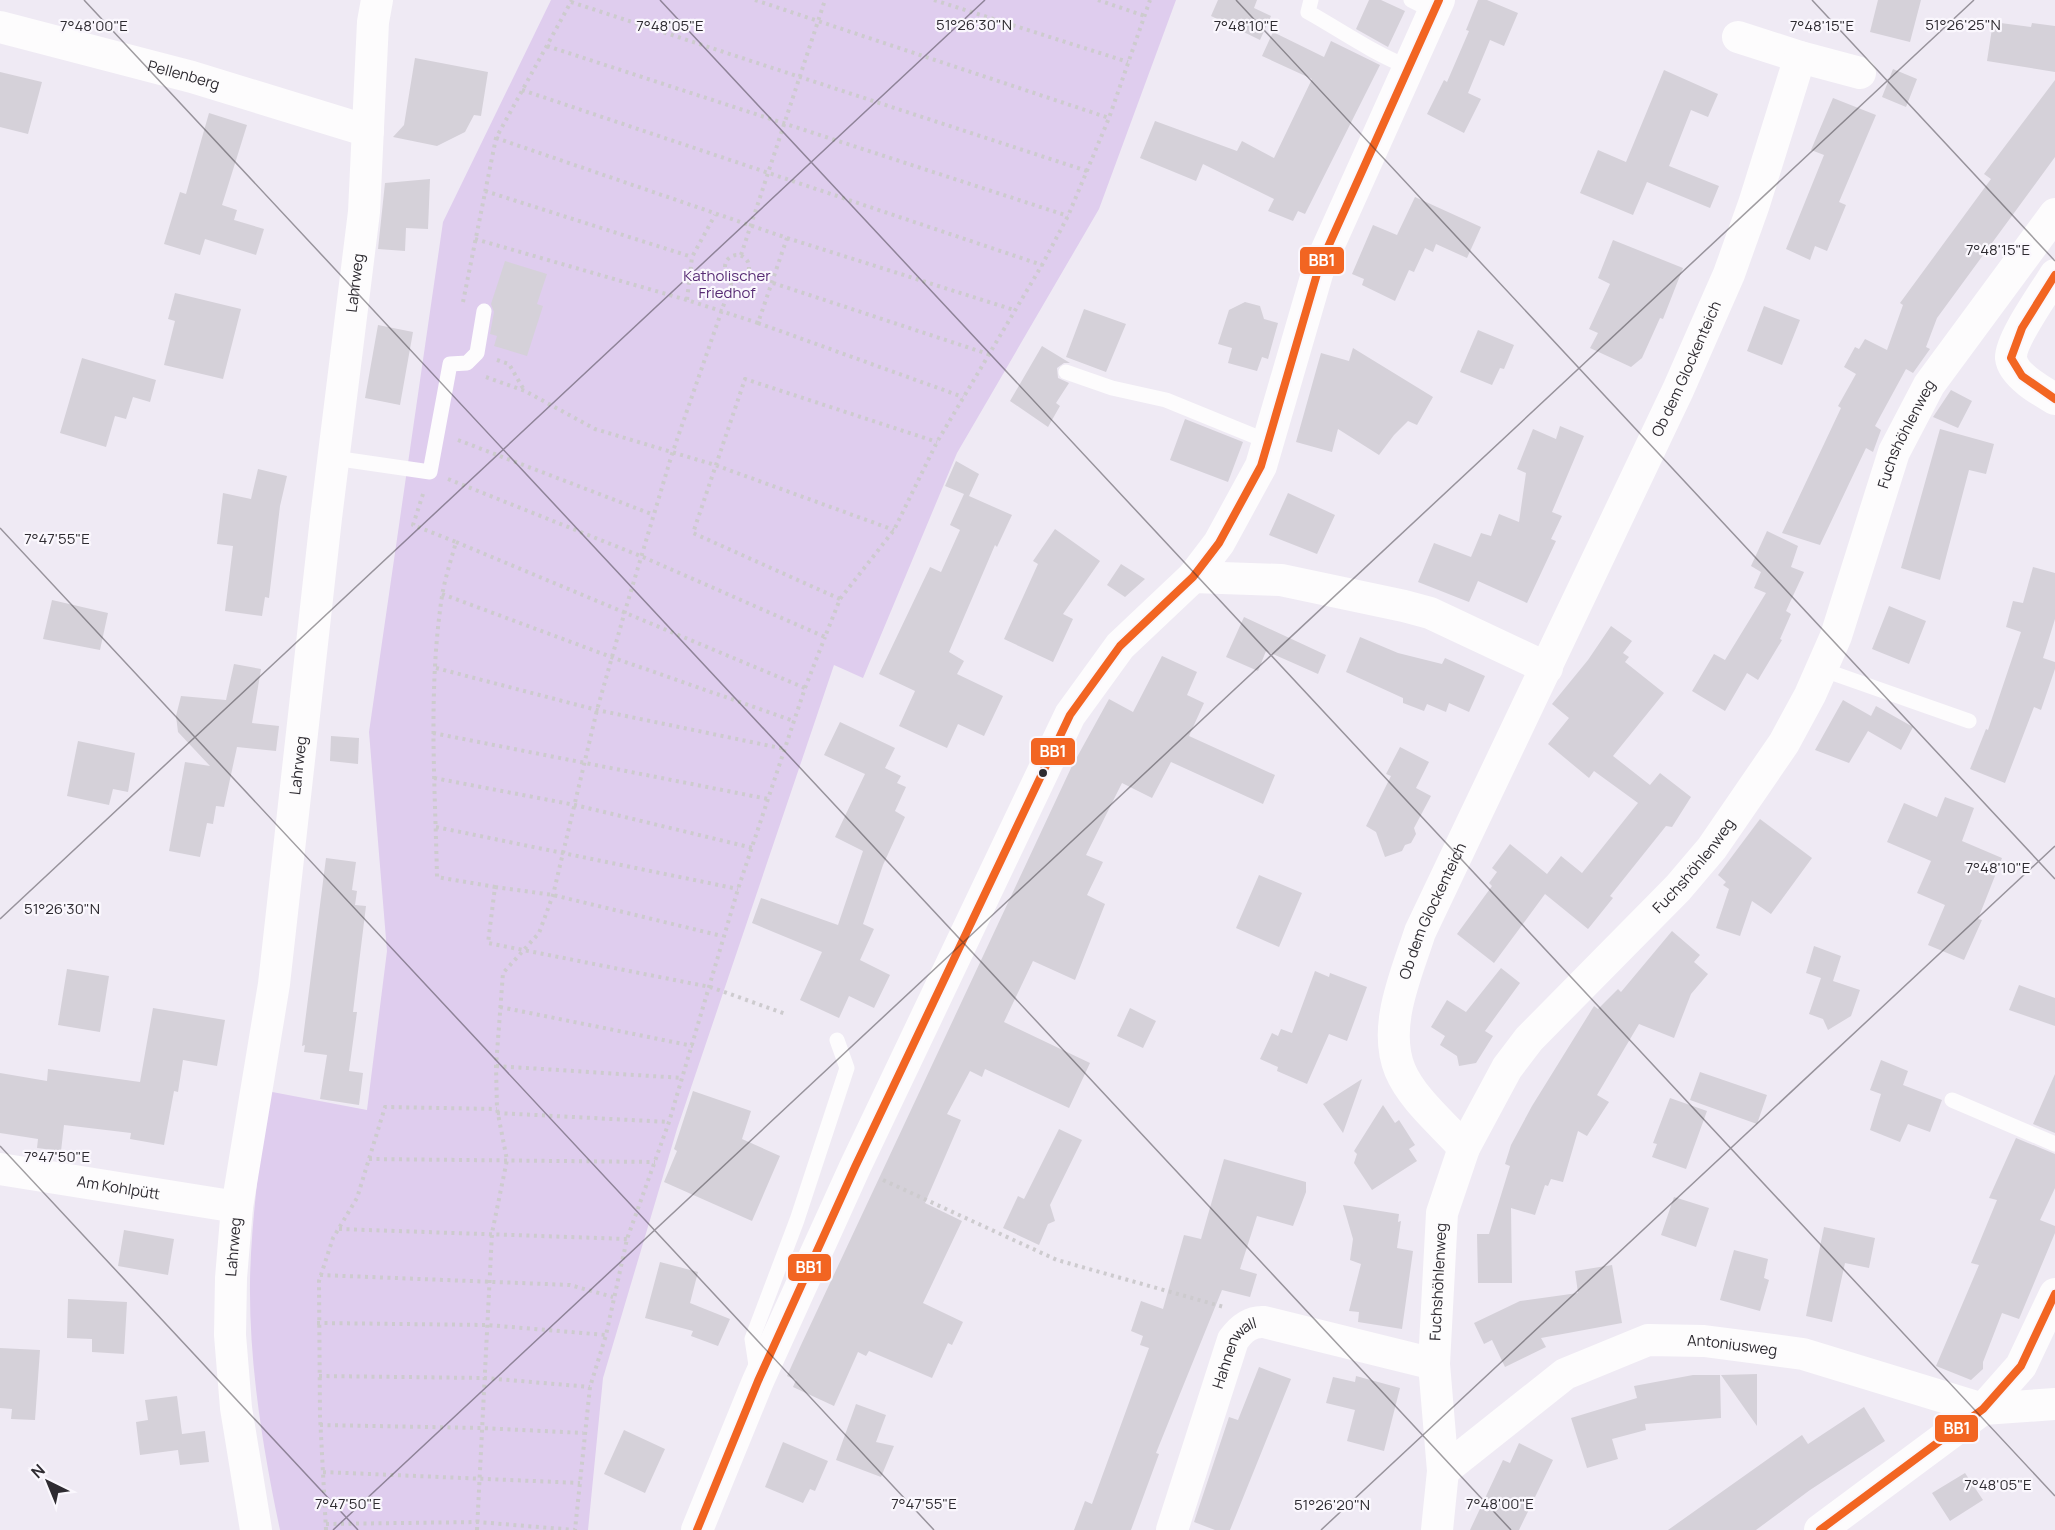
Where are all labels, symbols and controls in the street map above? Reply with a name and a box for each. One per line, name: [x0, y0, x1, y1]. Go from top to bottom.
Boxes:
text: 51°26'30"N: [936, 14, 1012, 35]
text: 51°26'25"N: [1925, 14, 2001, 35]
text: 7°48'00"E: [60, 15, 128, 36]
text: 7°48'05"E: [636, 15, 704, 36]
text: 7°48'10"E: [1214, 15, 1278, 36]
text: 7°48'15"E: [1790, 15, 1854, 36]
street label: Pellenberg: [146, 55, 223, 95]
text: 7°48'15"E: [1966, 239, 2030, 260]
line badge: BB1: [1299, 246, 1345, 275]
text: BB1: [1308, 249, 1336, 271]
street label: Lahrweg: [341, 252, 369, 314]
park label: Katholischer Friedhof: [683, 265, 771, 303]
street label: Ob dem Glockenteich: [1646, 297, 1726, 440]
street label: Fuchshöhlenweg: [1872, 375, 1940, 491]
text: 7°47'55"E: [24, 528, 90, 549]
street label: Lahrweg: [284, 735, 312, 796]
line badge: BB1: [1030, 737, 1076, 766]
text: BB1: [1039, 740, 1067, 762]
unlabelled marker: [1037, 767, 1049, 779]
street label: Fuchshöhlenweg: [1648, 814, 1739, 918]
street label: Ob dem Glockenteich: [1394, 839, 1471, 982]
text: 7°48'10"E: [1966, 857, 2030, 878]
text: 51°26'30"N: [24, 898, 100, 919]
text: 7°47'50"E: [24, 1146, 90, 1167]
street label: Am Kohlpütt: [76, 1171, 162, 1205]
street label: Lahrweg: [220, 1217, 246, 1277]
street label: Fuchshöhlenweg: [1424, 1222, 1451, 1341]
line badge: BB1: [787, 1253, 832, 1282]
text: BB1: [795, 1256, 823, 1278]
street label: Hahnenwall: [1207, 1312, 1259, 1391]
street label: Antoniusweg: [1687, 1330, 1779, 1361]
line badge: BB1: [1934, 1414, 1979, 1443]
text: BB1: [1943, 1417, 1971, 1439]
north arrow: [18, 1452, 78, 1512]
text: N: [26, 1459, 49, 1483]
text: 7°48'05"E: [1964, 1474, 2032, 1495]
text: 7°47'50"E: [315, 1493, 381, 1514]
text: 7°47'55"E: [891, 1493, 957, 1514]
text: 7°48'00"E: [1466, 1493, 1534, 1514]
text: 51°26'20"N: [1294, 1494, 1370, 1515]

